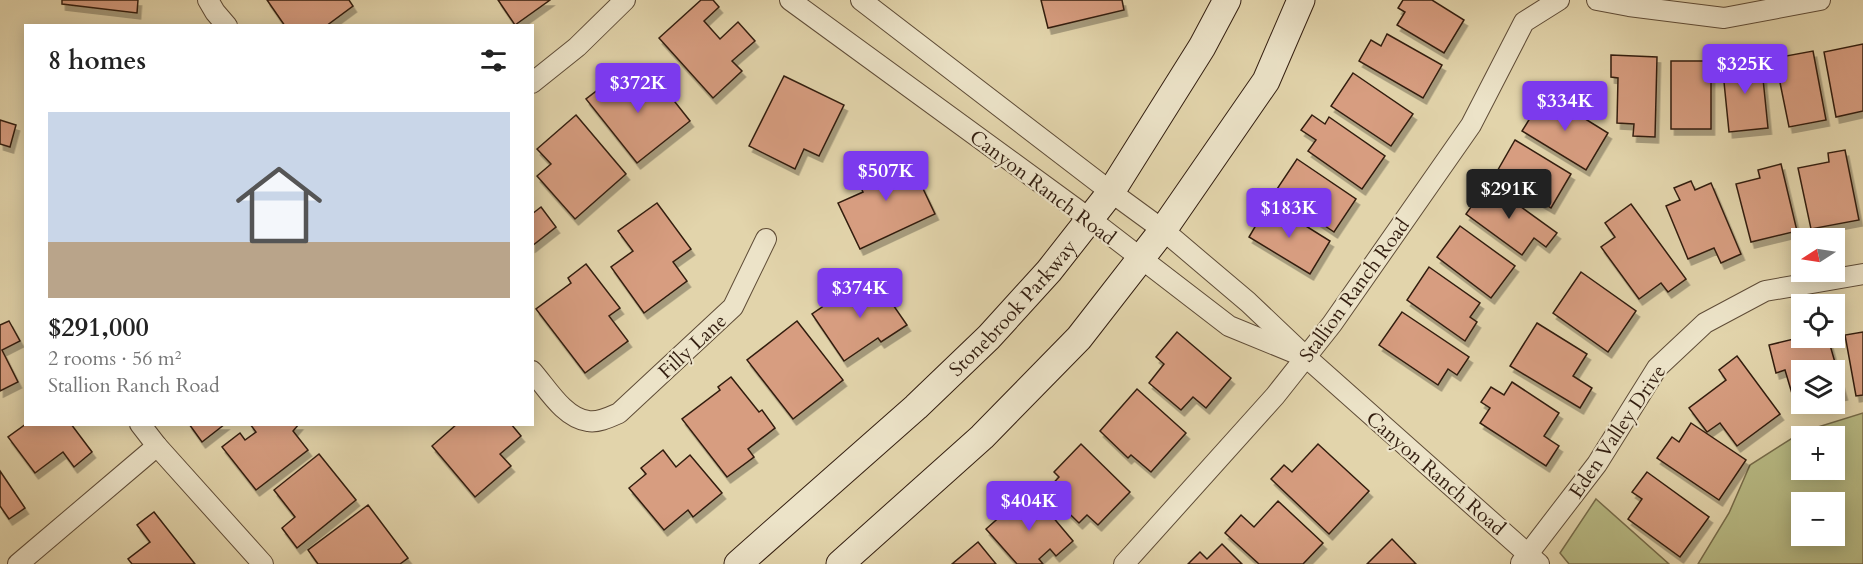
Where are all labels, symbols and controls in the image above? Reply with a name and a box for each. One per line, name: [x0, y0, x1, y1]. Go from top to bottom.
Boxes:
text: 8 homes: [48, 43, 146, 78]
icon: filters: [477, 44, 510, 77]
pin: $325K: [1703, 44, 1787, 95]
text: $325K: [1716, 50, 1774, 77]
pin: $372K: [596, 63, 680, 114]
text: $372K: [609, 69, 667, 96]
pin: $334K: [1523, 81, 1607, 132]
text: $334K: [1536, 87, 1594, 114]
street label: Canyon Ranch Road: [964, 123, 1122, 252]
icon: home: [225, 151, 333, 259]
pin: $507K: [844, 151, 928, 202]
text: $507K: [857, 157, 915, 184]
pin: $291K: [1467, 169, 1551, 220]
text: $291K: [1480, 175, 1538, 202]
pin: $183K: [1247, 188, 1331, 239]
text: $183K: [1260, 194, 1318, 221]
street label: Stallion Ranch Road: [1293, 213, 1416, 368]
north arrow: [1791, 228, 1845, 282]
map controls: [1791, 228, 1845, 546]
street label: Stonebrook Parkway: [943, 234, 1083, 382]
pin: $374K: [818, 268, 902, 319]
text: $374K: [831, 274, 889, 301]
button: locate: [1791, 294, 1845, 348]
street label: Filly Lane: [652, 308, 732, 385]
text: $291,000: [48, 310, 149, 345]
text: 2 rooms · 56 m²: [48, 345, 181, 372]
street label: Eden Valley Drive: [1563, 359, 1672, 503]
button: layers: [1791, 360, 1845, 414]
text: Stallion Ranch Road: [48, 372, 220, 399]
street label: Canyon Ranch Road: [1360, 405, 1511, 542]
button: +: [1791, 426, 1845, 480]
pin: $404K: [987, 481, 1071, 532]
text: $404K: [1000, 487, 1058, 514]
button: −: [1791, 492, 1845, 546]

